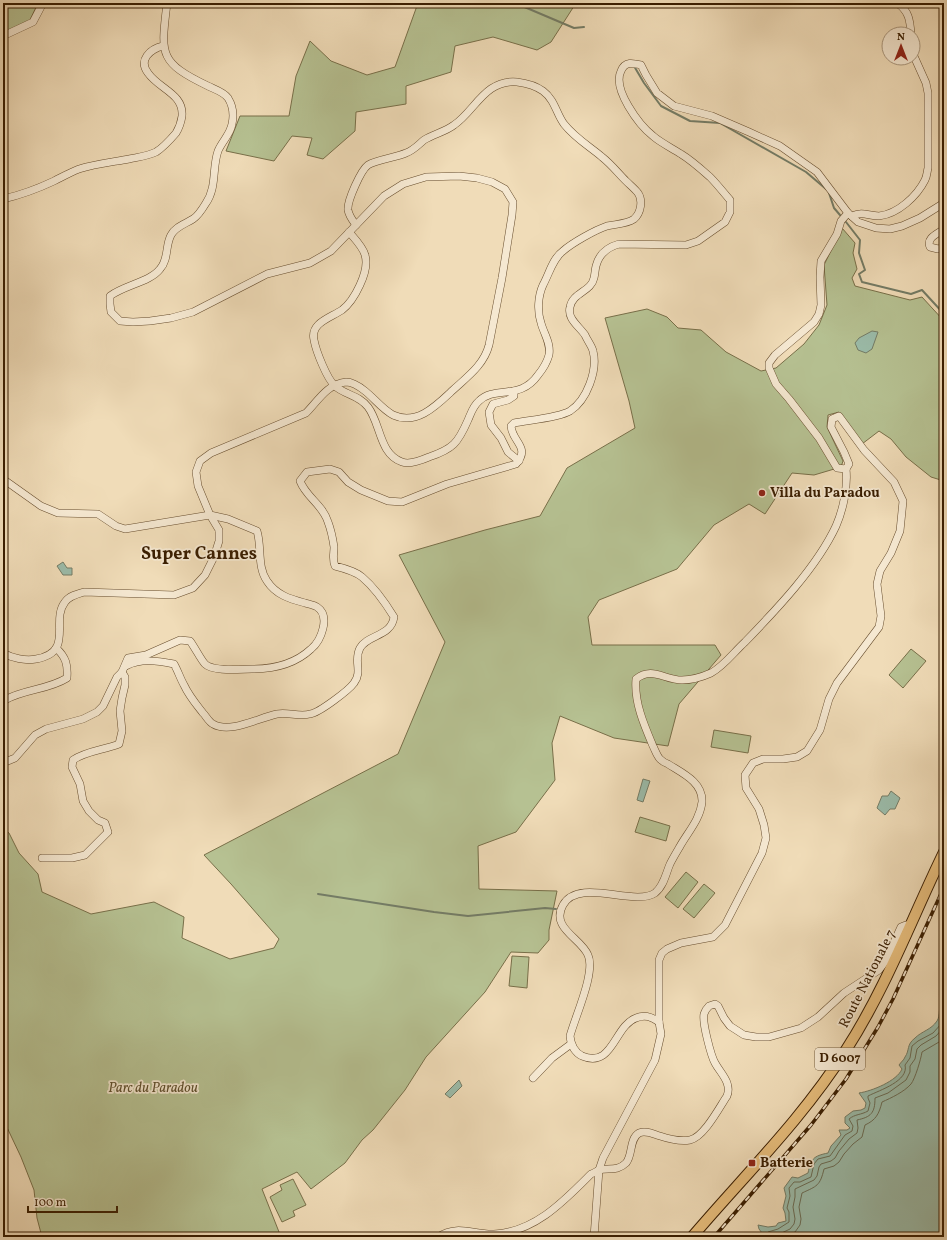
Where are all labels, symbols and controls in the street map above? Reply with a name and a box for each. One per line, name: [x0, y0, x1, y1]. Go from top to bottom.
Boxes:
north arrow: [881, 26, 921, 66]
text: N: [897, 30, 905, 45]
place label: Villa du Paradou: [770, 484, 880, 503]
marker: Villa du Paradou: [757, 488, 767, 498]
district label: Super Cannes: [141, 542, 257, 567]
street label: Route Nationale 7: [835, 926, 901, 1032]
road number: D 6007: [815, 1048, 865, 1070]
park label: Parc du Paradou: [108, 1079, 198, 1098]
place label: Batterie: [760, 1154, 813, 1173]
marker: Batterie: [747, 1158, 757, 1168]
scale bar: [28, 1188, 117, 1214]
text: 100 m: [34, 1195, 67, 1211]

